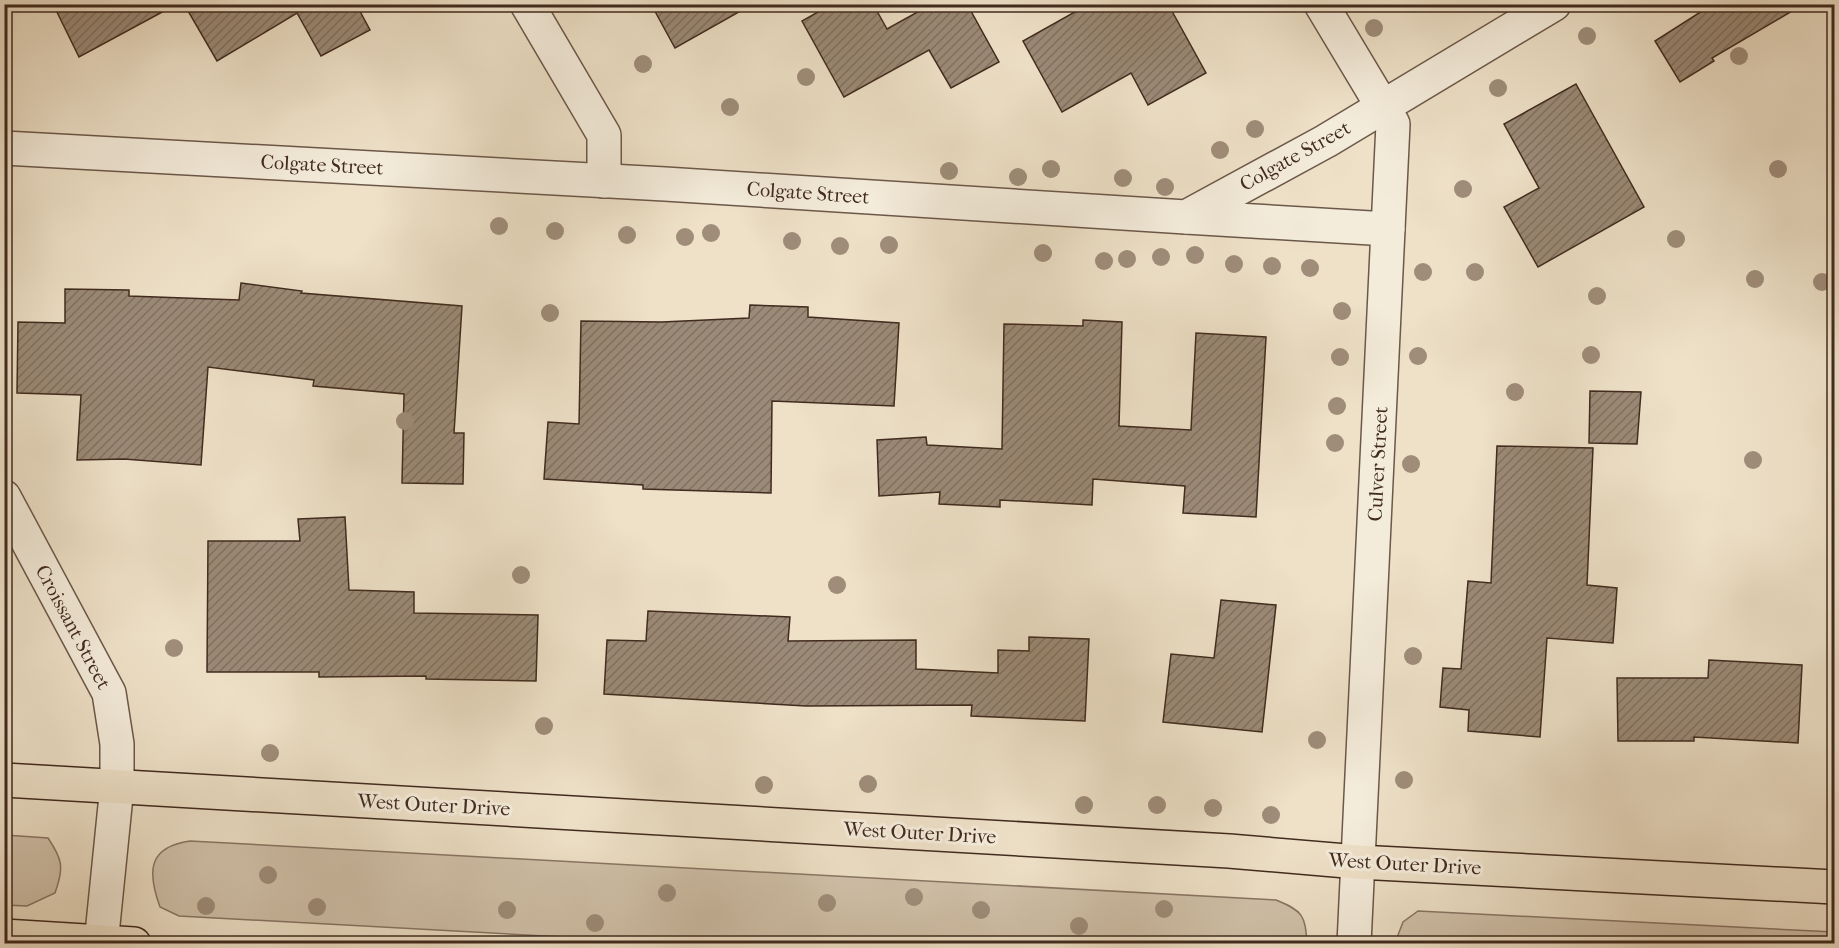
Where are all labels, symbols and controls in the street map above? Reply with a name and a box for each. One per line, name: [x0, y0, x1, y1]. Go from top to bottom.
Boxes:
street label: Colgate Street: [1236, 116, 1354, 196]
street label: Colgate Street: [260, 150, 384, 180]
street label: Colgate Street: [746, 177, 870, 209]
street label: Culver Street: [1364, 406, 1392, 522]
street label: Croissant Street: [31, 561, 115, 693]
street label: West Outer Drive: [356, 789, 511, 820]
street label: West Outer Drive: [842, 817, 997, 848]
street label: West Outer Drive: [1327, 848, 1482, 879]

